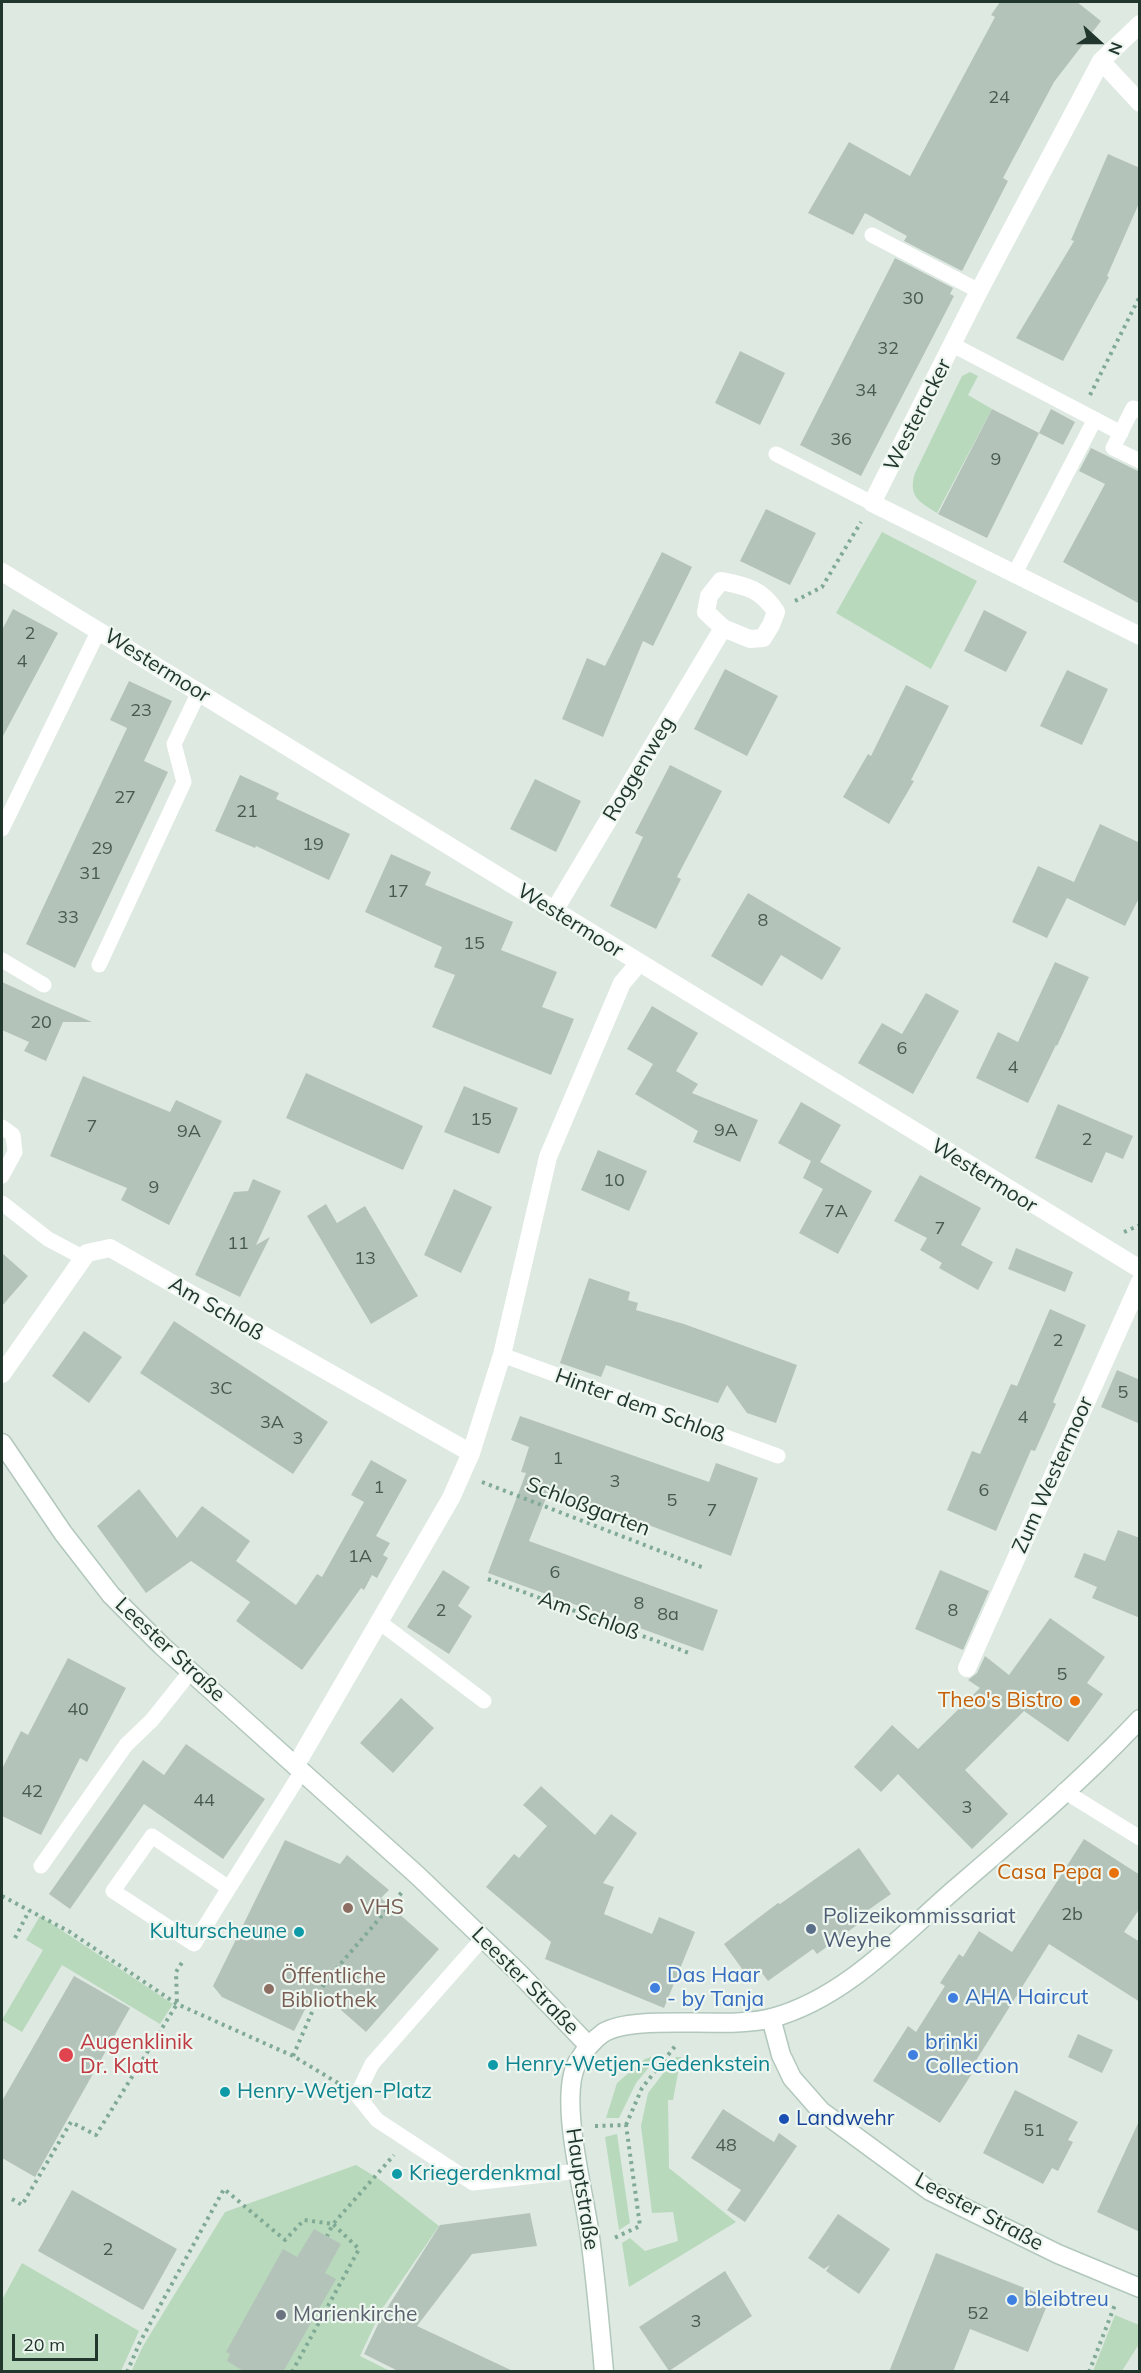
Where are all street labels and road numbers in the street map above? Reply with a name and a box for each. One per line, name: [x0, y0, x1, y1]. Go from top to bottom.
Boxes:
street label: Westeracker: [879, 355, 957, 475]
street label: Westermoor: [99, 623, 215, 709]
street label: Roggenweg: [598, 712, 680, 826]
street label: Westermoor: [512, 878, 628, 964]
street label: Westermoor: [926, 1133, 1042, 1219]
street label: Am Schloß: [164, 1272, 268, 1346]
street label: Hinter dem Schloß: [551, 1364, 729, 1448]
street label: Zum Westermoor: [1007, 1393, 1099, 1557]
street label: Schloßgarten: [523, 1472, 653, 1542]
street label: Am Schloß: [535, 1586, 643, 1646]
street label: Leester Straße: [110, 1593, 230, 1707]
street label: Leester Straße: [466, 1922, 584, 2040]
street label: Hauptstraße: [560, 2126, 604, 2252]
street label: Leester Straße: [911, 2168, 1047, 2256]

